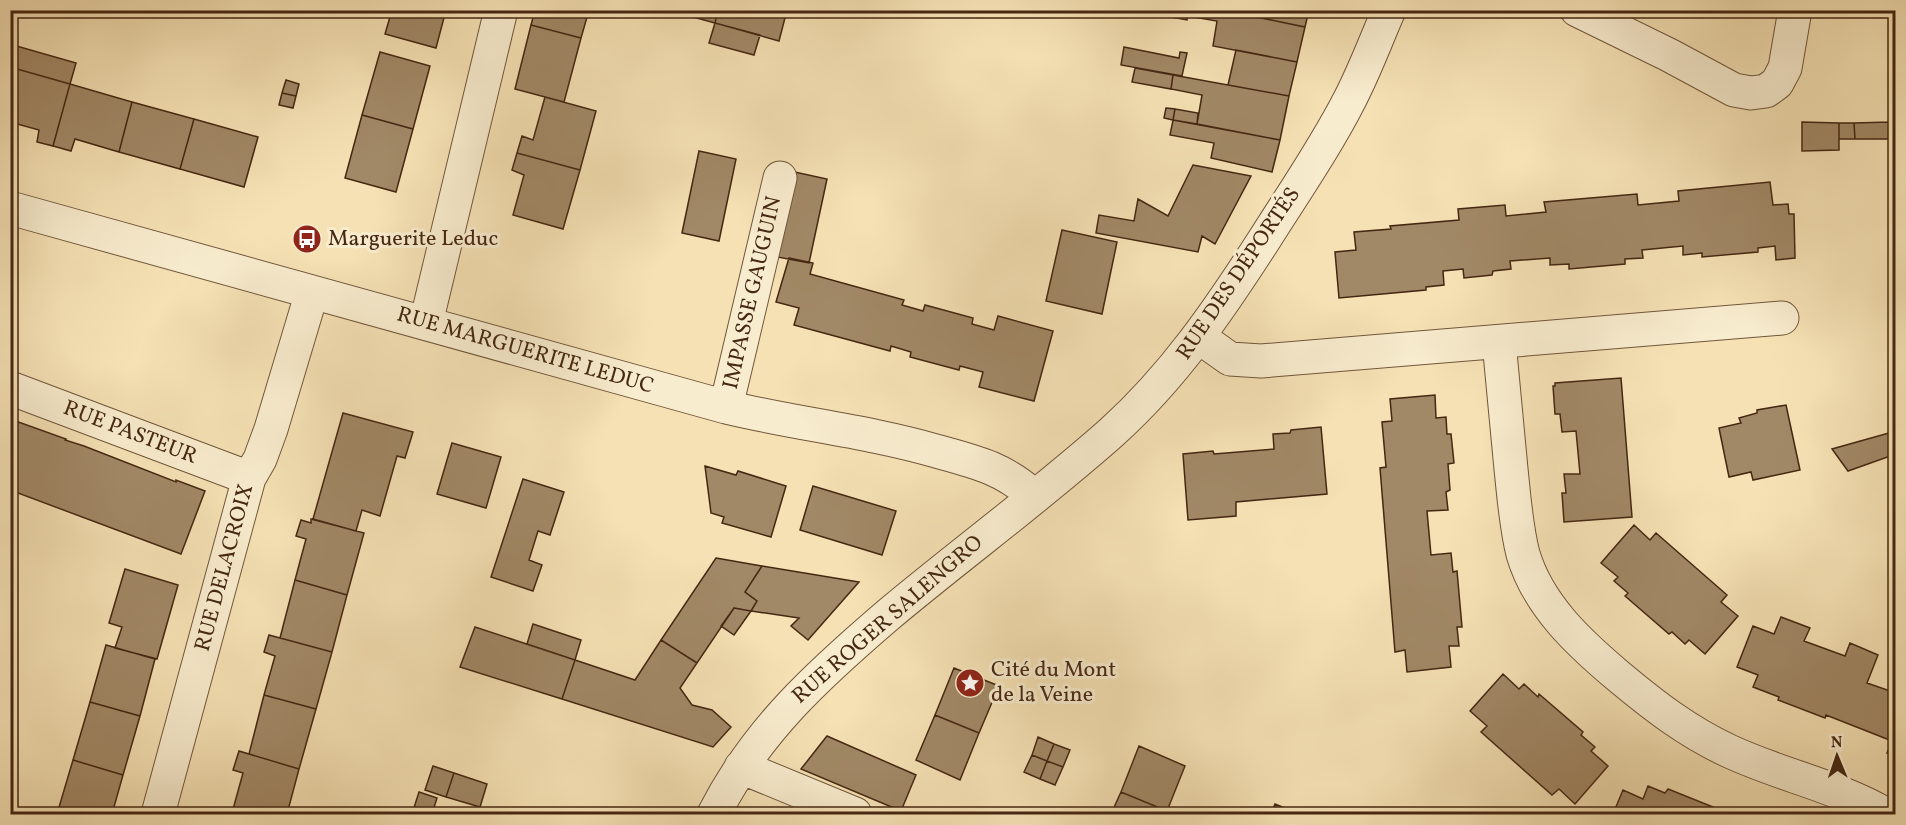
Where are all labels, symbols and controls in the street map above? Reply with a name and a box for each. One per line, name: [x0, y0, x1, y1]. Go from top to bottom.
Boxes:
street label: RUE DES DÉPORTÉS: [1169, 181, 1309, 367]
street label: IMPASSE GAUGUIN: [716, 193, 790, 393]
bus stop icon: Marguerite Leduc: [291, 223, 323, 255]
place label: Marguerite Leduc: [328, 224, 498, 255]
street label: RUE MARGUERITE LEDUC: [393, 299, 657, 403]
street label: RUE PASTEUR: [58, 393, 202, 473]
street label: RUE DELACROIX: [188, 481, 262, 655]
street label: RUE ROGER SALENGRO: [786, 528, 990, 712]
place label: Cité du Mont de la Veine: [991, 655, 1116, 711]
place icon: Cité du Mont de la Veine: [954, 667, 986, 699]
north arrow: [1807, 726, 1867, 786]
text: N: [1830, 732, 1843, 754]

